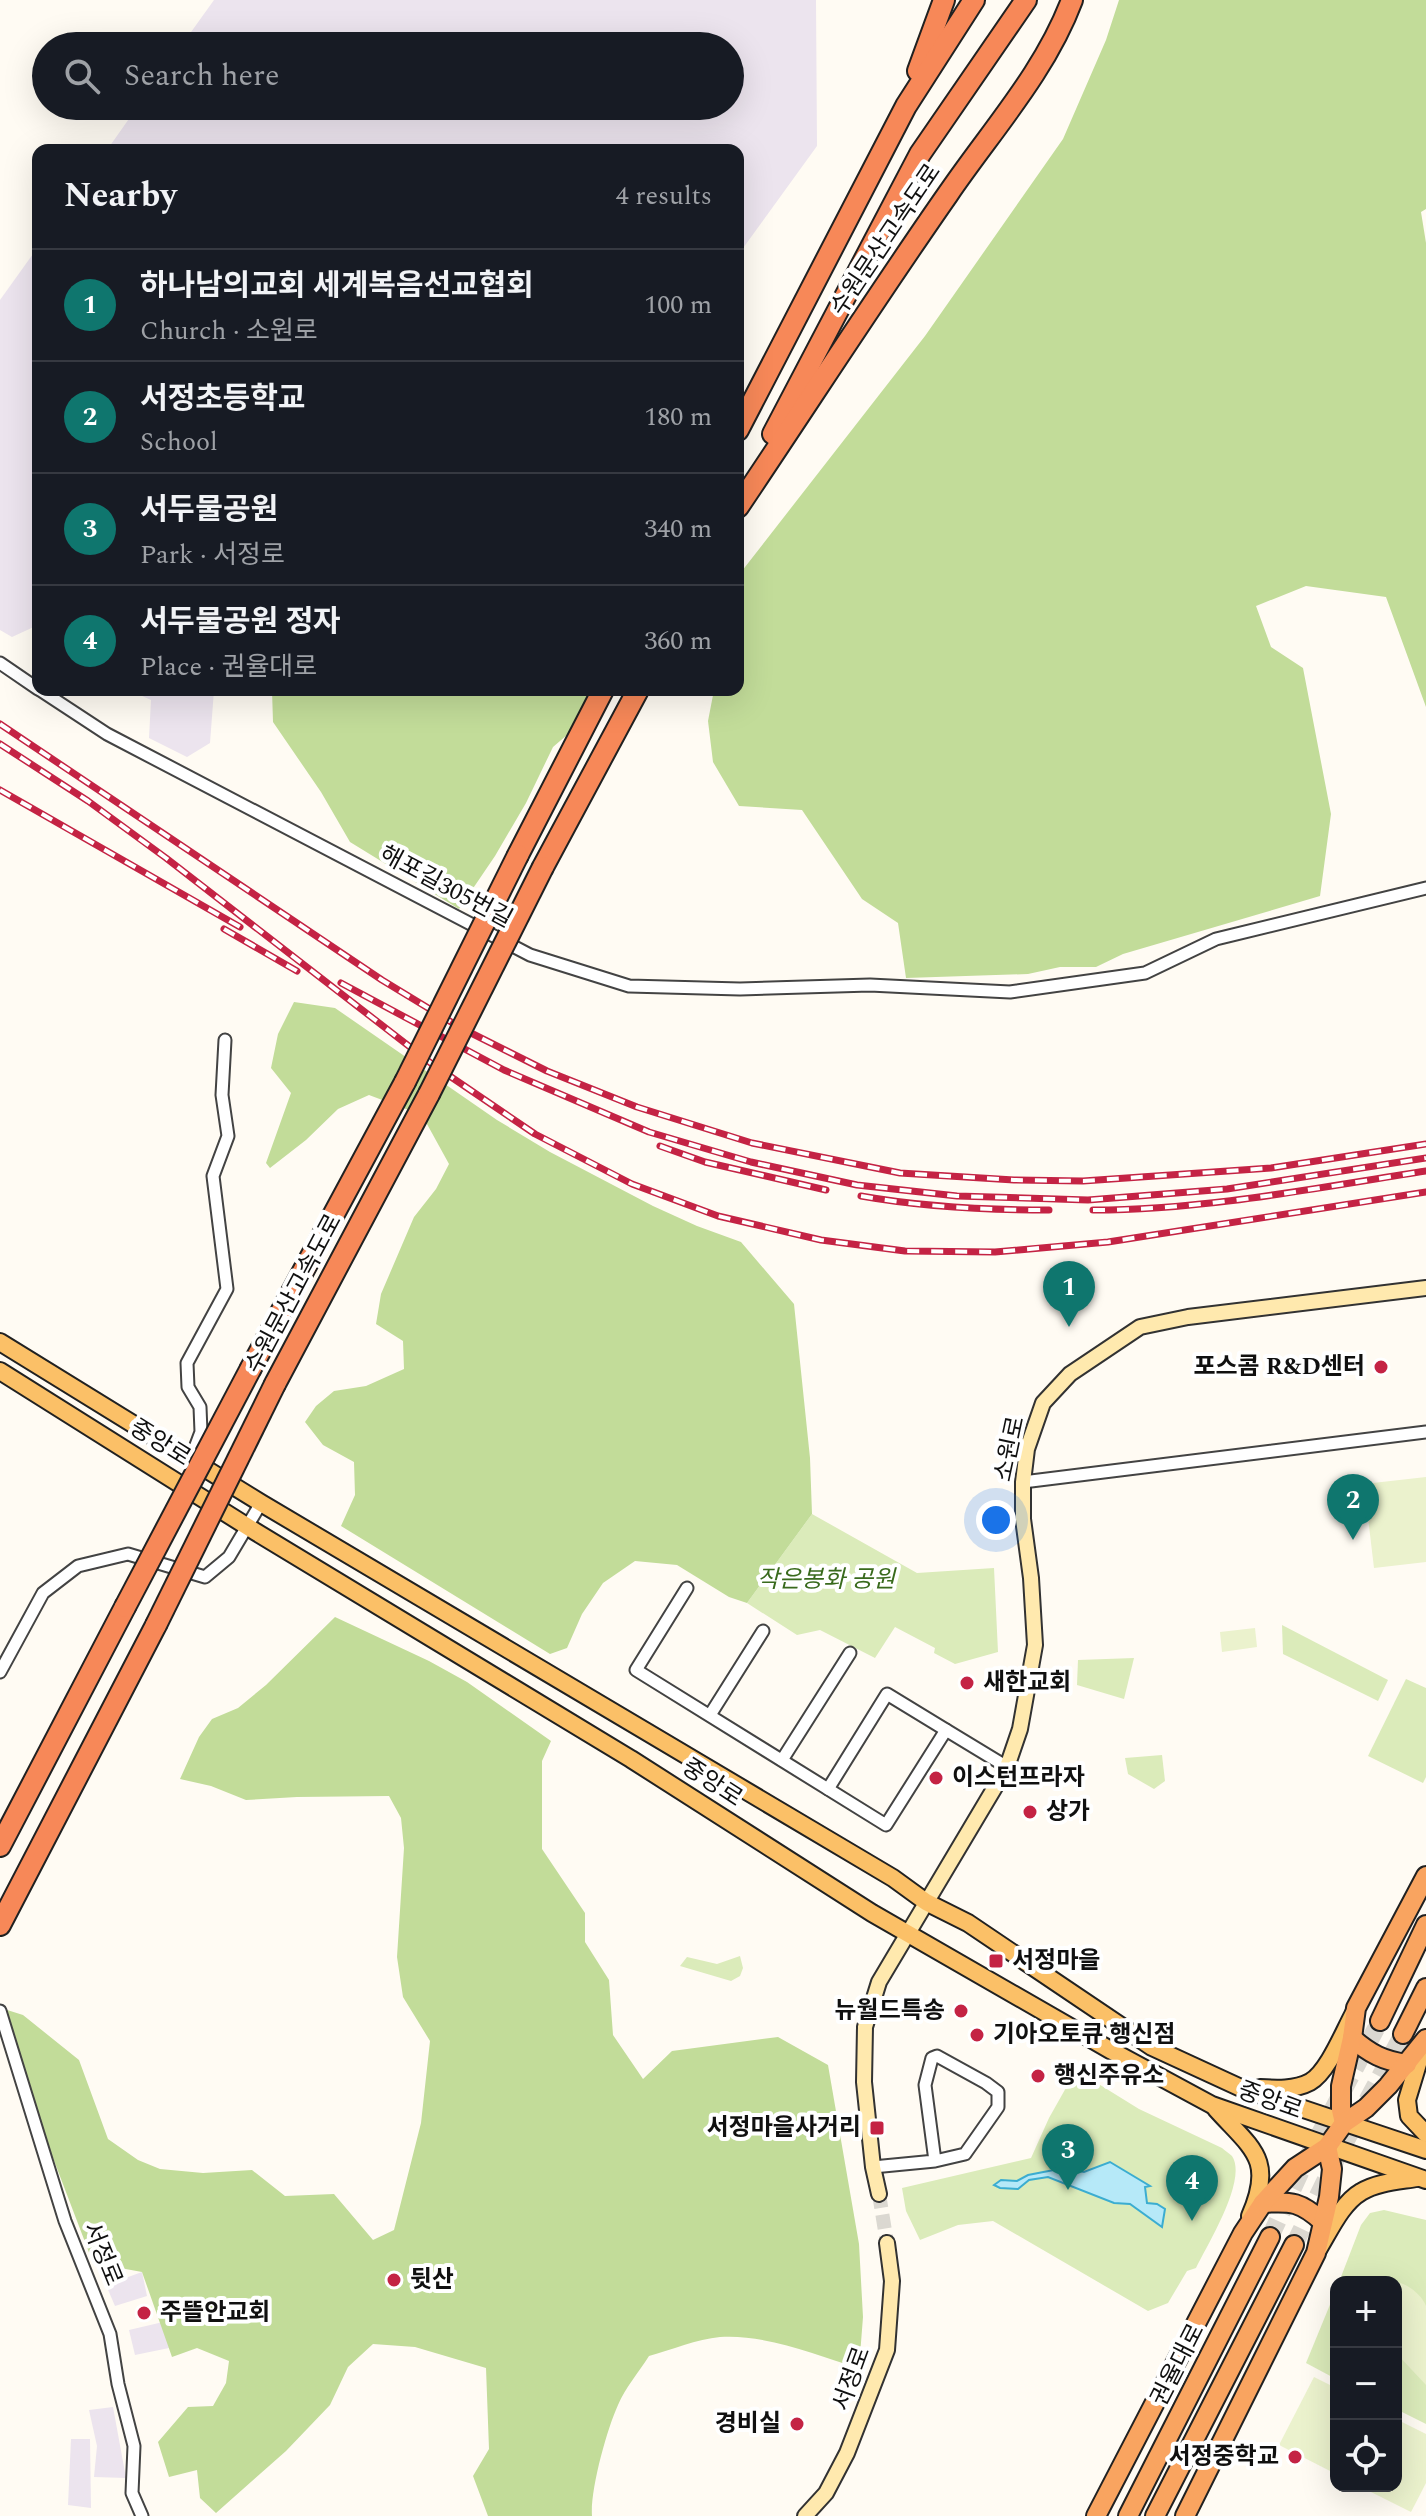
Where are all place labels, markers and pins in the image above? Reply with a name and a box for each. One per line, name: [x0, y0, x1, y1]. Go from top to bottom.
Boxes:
pin: 1: [1043, 1261, 1095, 1327]
place label: 포스콤 R&D센터: [1194, 1349, 1365, 1385]
marker: 포스콤 R&D센터: [1372, 1358, 1390, 1376]
pin: 2: [1327, 1474, 1379, 1540]
place label: 새한교회: [983, 1665, 1071, 1701]
marker: 새한교회: [958, 1674, 976, 1692]
place label: 이스턴프라자: [952, 1760, 1084, 1796]
marker: 이스턴프라자: [927, 1769, 945, 1787]
place label: 상가: [1046, 1794, 1090, 1830]
marker: 상가: [1021, 1803, 1039, 1821]
place label: 서정마을: [1012, 1943, 1100, 1979]
marker: 서정마을: [987, 1952, 1005, 1970]
place label: 뉴월드특송: [835, 1993, 945, 2029]
marker: 뉴월드특송: [952, 2002, 970, 2020]
place label: 기아오토큐 행신점: [993, 2017, 1176, 2053]
marker: 기아오토큐 행신점: [968, 2026, 986, 2044]
place label: 행신주유소: [1054, 2058, 1164, 2094]
marker: 행신주유소: [1029, 2067, 1047, 2085]
place label: 서정마을사거리: [706, 2110, 861, 2146]
marker: 서정마을사거리: [868, 2119, 886, 2137]
pin: 3: [1042, 2124, 1094, 2190]
pin: 4: [1166, 2155, 1218, 2221]
place label: 뒷산: [410, 2262, 454, 2298]
marker: 뒷산: [385, 2271, 403, 2289]
place label: 주뜰안교회: [160, 2295, 270, 2331]
marker: 주뜰안교회: [135, 2304, 153, 2322]
place label: 경비실: [715, 2406, 781, 2442]
marker: 경비실: [788, 2415, 806, 2433]
place label: 서정중학교: [1169, 2439, 1279, 2475]
marker: 서정중학교: [1286, 2448, 1304, 2466]

